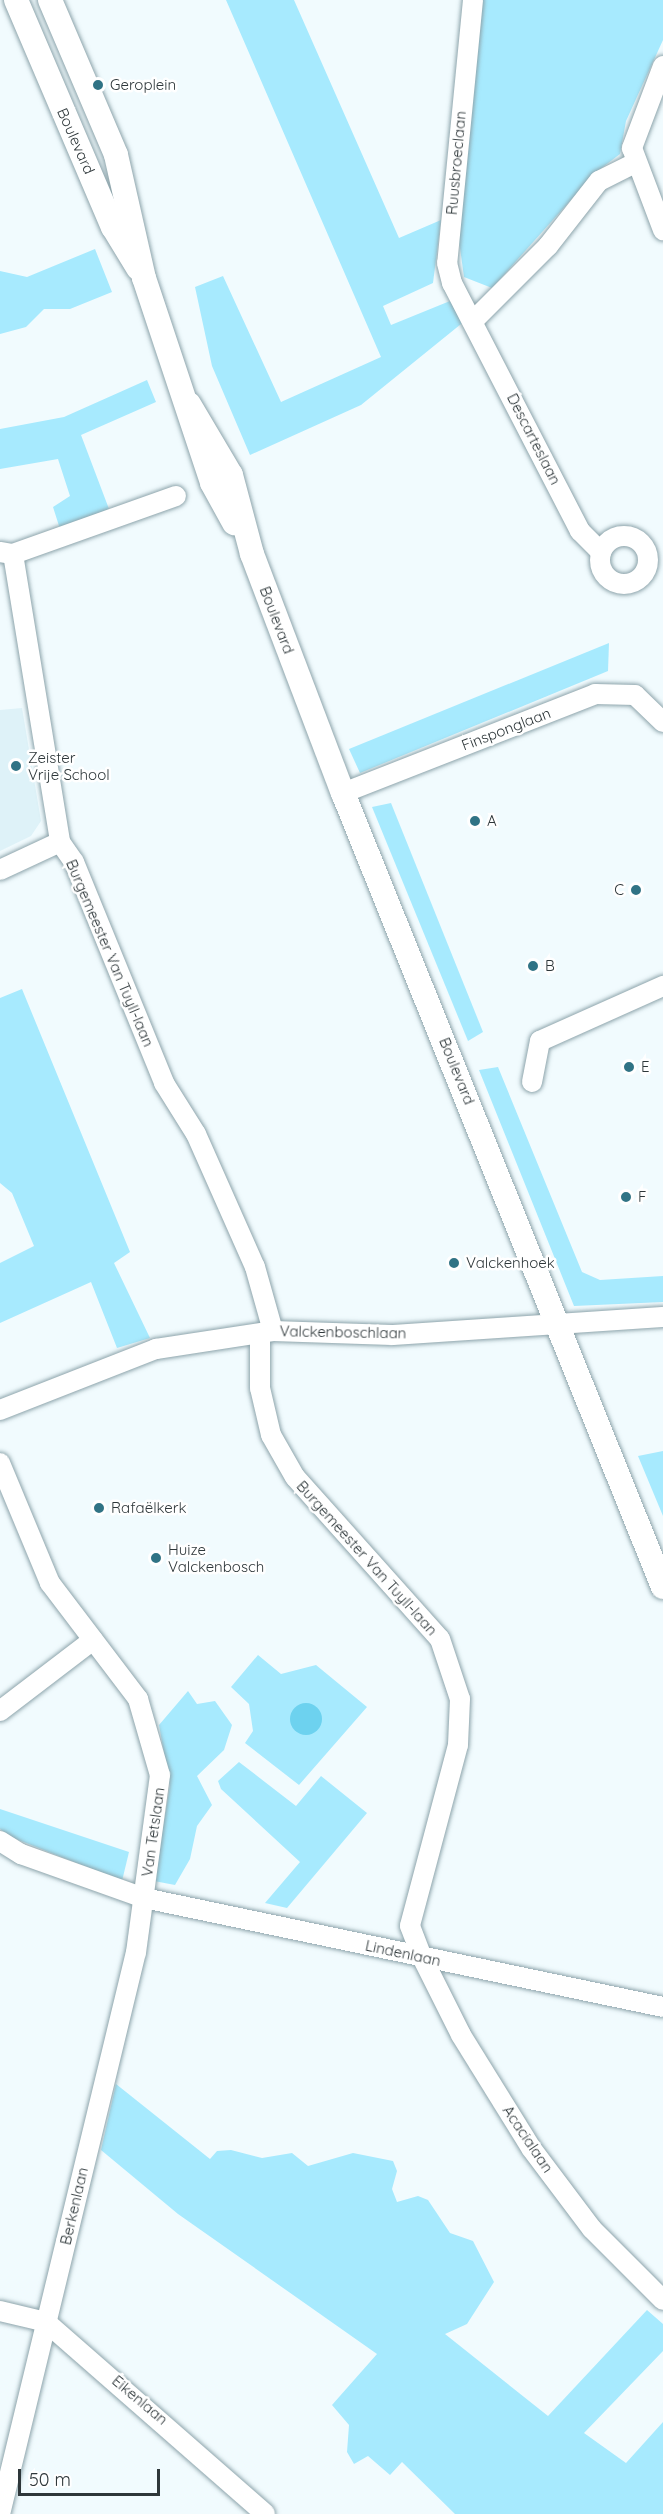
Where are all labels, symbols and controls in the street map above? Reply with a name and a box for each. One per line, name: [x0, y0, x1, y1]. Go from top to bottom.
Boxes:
place label: Geroplein: [110, 76, 176, 94]
marker: Geroplein: [91, 78, 105, 92]
street label: Boulevard: [53, 105, 99, 177]
street label: Ruusbroeclaan: [442, 110, 470, 216]
street label: Descarteslaan: [503, 390, 565, 488]
street label: Boulevard: [256, 584, 298, 656]
street label: Finsponglaan: [459, 704, 553, 754]
place label: Zeister Vrije School: [28, 748, 110, 783]
marker: Zeister Vrije School: [9, 759, 23, 773]
place label: A: [487, 812, 497, 830]
marker: A: [468, 814, 482, 828]
street label: Burgemeester Van Tuyll-laan: [62, 857, 158, 1049]
place label: C: [614, 881, 624, 899]
marker: C: [629, 883, 643, 897]
place label: B: [545, 957, 555, 975]
marker: B: [526, 959, 540, 973]
street label: Boulevard: [435, 1035, 479, 1107]
place label: E: [641, 1058, 650, 1076]
marker: E: [622, 1060, 636, 1074]
place label: F: [638, 1188, 646, 1206]
marker: F: [619, 1190, 633, 1204]
place label: Valckenhoek: [466, 1254, 555, 1272]
marker: Valckenhoek: [447, 1256, 461, 1270]
street label: Valckenboschlaan: [280, 1322, 406, 1342]
street label: Burgemeester Van Tuyll-laan: [293, 1477, 441, 1639]
place label: Rafaëlkerk: [111, 1499, 187, 1517]
marker: Rafaëlkerk: [92, 1501, 106, 1515]
place label: Huize Valckenbosch: [168, 1540, 264, 1575]
marker: Huize Valckenbosch: [149, 1551, 163, 1565]
street label: Van Tetslaan: [138, 1786, 168, 1878]
street label: Lindenlaan: [364, 1936, 442, 1970]
street label: Acacialaan: [499, 2102, 557, 2176]
street label: Berkenlaan: [56, 2165, 92, 2247]
street label: Eikenlaan: [109, 2372, 171, 2428]
scale bar: [21, 2457, 164, 2495]
text: 50 m: [29, 2468, 71, 2491]

